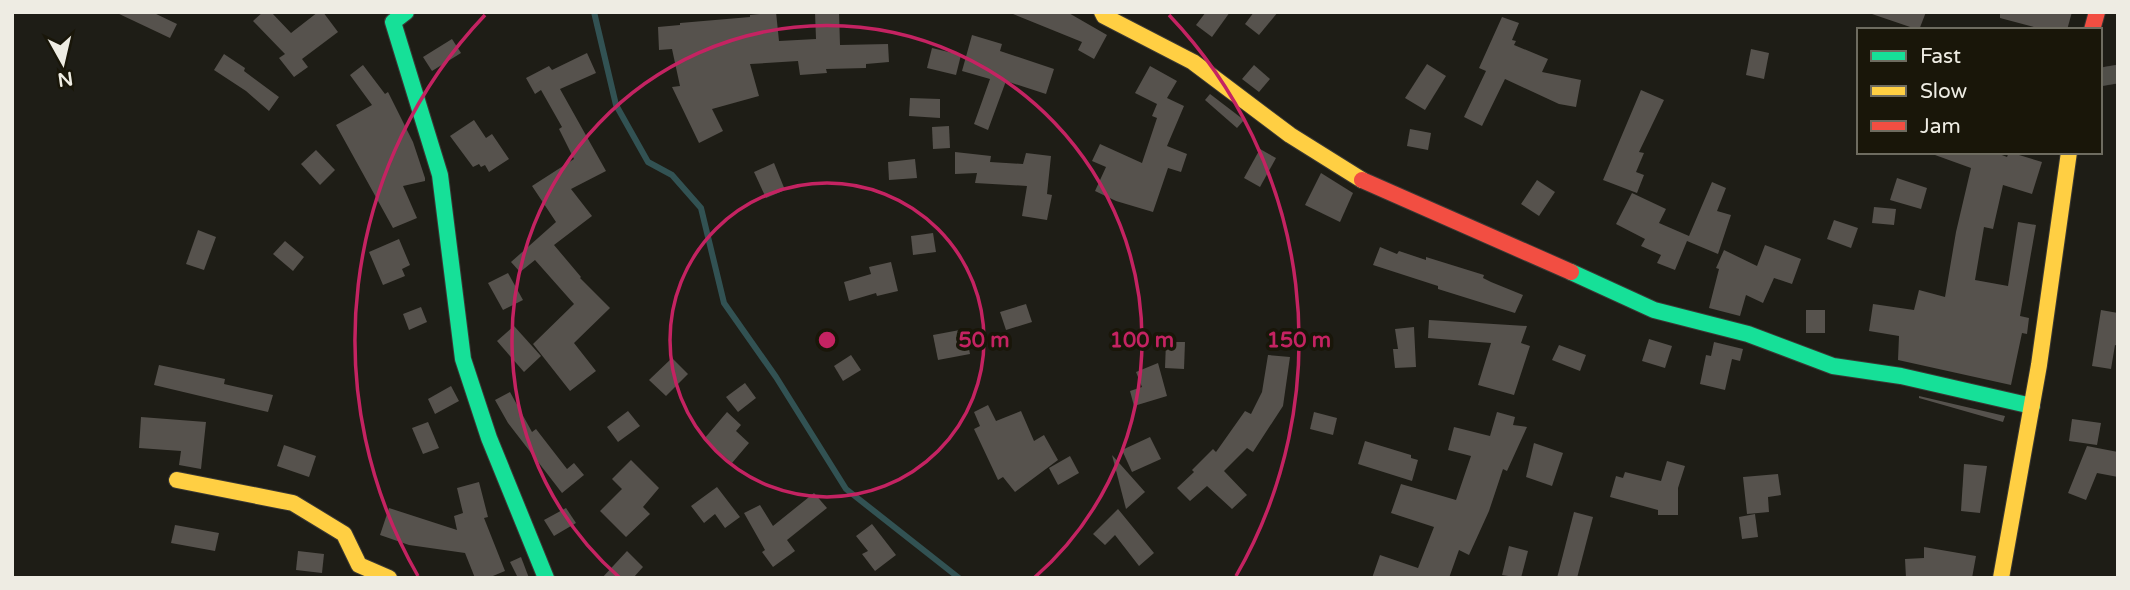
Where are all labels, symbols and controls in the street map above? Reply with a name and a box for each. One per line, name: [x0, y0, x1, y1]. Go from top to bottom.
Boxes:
north arrow: [28, 28, 98, 98]
legend: [1857, 28, 2102, 154]
text: Fast: [1920, 44, 1961, 69]
text: N: [56, 67, 74, 91]
text: Slow: [1920, 79, 1968, 104]
text: Jam: [1920, 114, 1961, 139]
centre of rings: [815, 328, 839, 352]
text: 50 m: [958, 328, 1010, 353]
text: 100 m: [1110, 328, 1174, 353]
text: 150 m: [1267, 328, 1331, 353]

